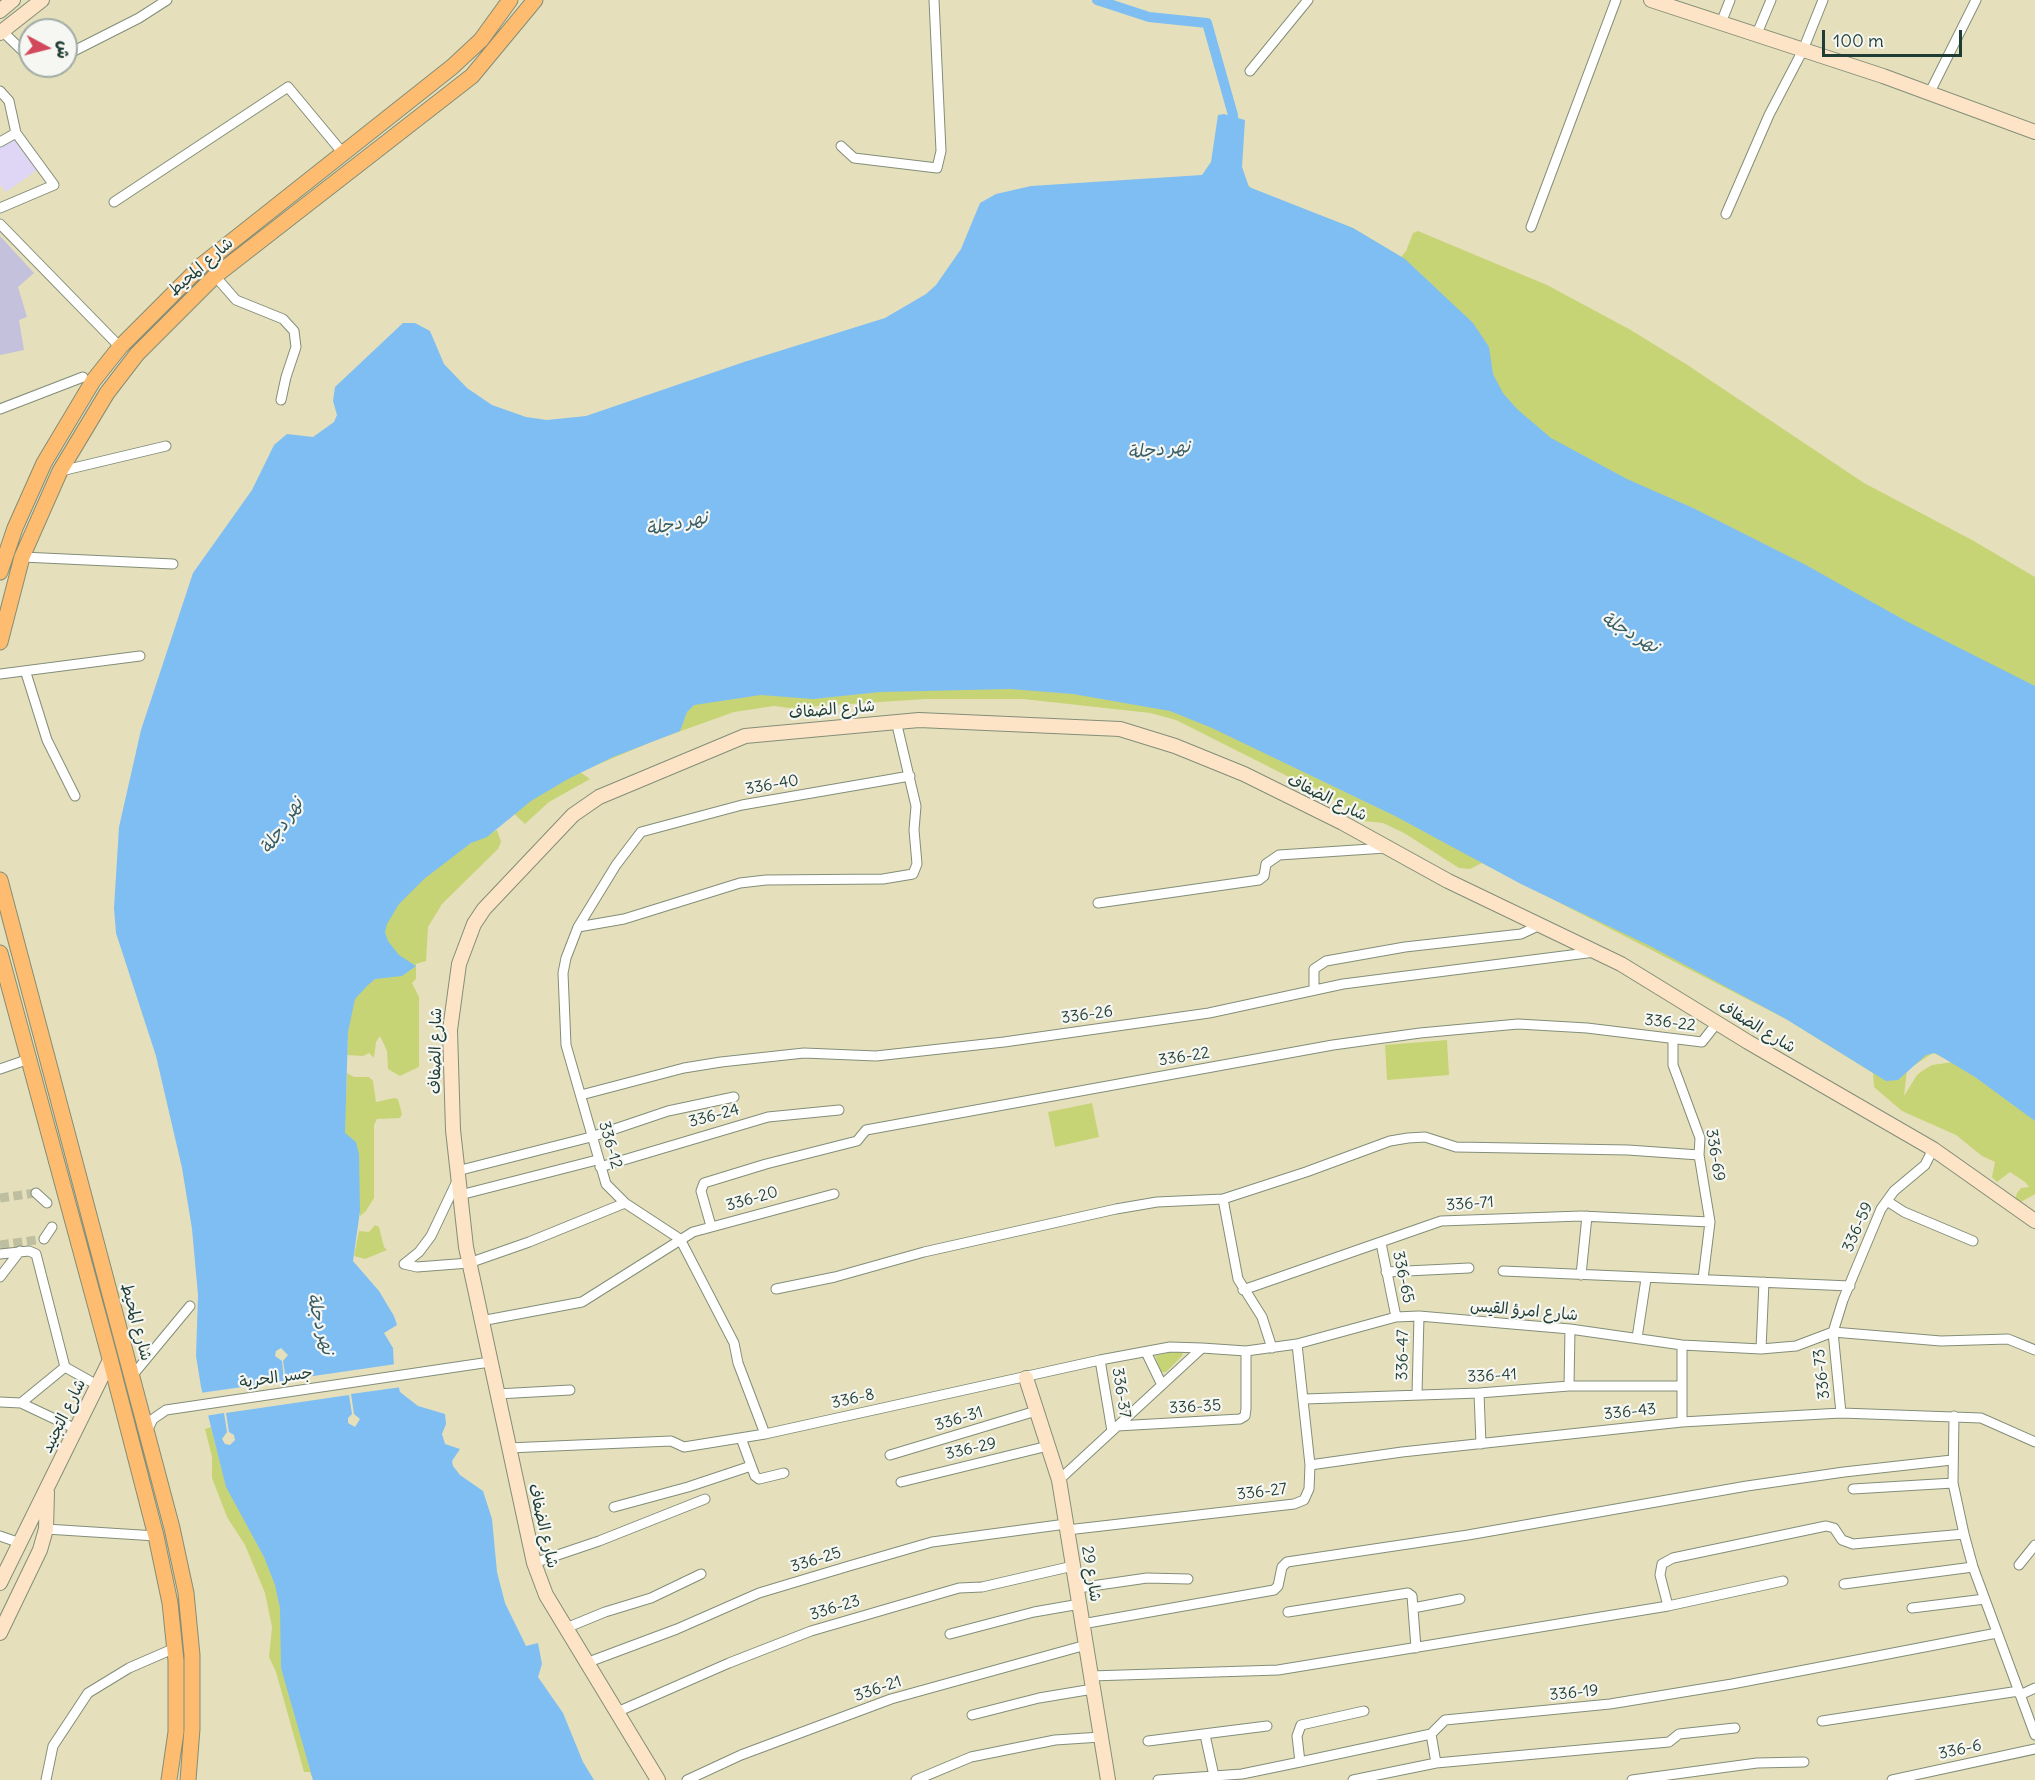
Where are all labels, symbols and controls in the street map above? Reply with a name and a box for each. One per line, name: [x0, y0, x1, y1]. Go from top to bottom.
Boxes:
north arrow: [18, 18, 78, 78]
scale bar: [1825, 18, 1964, 56]
text: 100 m: [1833, 29, 1884, 52]
text: ش: [53, 40, 75, 60]
street label: شارع المحيط: [165, 234, 237, 300]
water label: نهر دجلة: [1127, 436, 1191, 464]
water label: نهر دجلة: [644, 507, 710, 541]
water label: نهر دجلة: [1597, 608, 1663, 658]
street label: شارع الضفاف: [788, 697, 876, 723]
street label: شارع الضفاف: [1284, 770, 1370, 826]
street label: 336-40: [744, 771, 800, 799]
water label: نهر دجلة: [256, 794, 308, 858]
street label: شارع الضفاف: [1715, 997, 1799, 1057]
street label: 336-26: [1060, 1002, 1114, 1028]
street label: شارع الضفاف: [426, 1008, 446, 1094]
street label: 336-22: [1643, 1010, 1697, 1036]
street label: 336-22: [1157, 1044, 1211, 1070]
street label: 336-24: [687, 1100, 741, 1132]
street label: 336-12: [594, 1119, 626, 1171]
street label: 336-69: [1701, 1127, 1729, 1183]
street label: 336-20: [724, 1182, 780, 1216]
street label: 336-71: [1446, 1193, 1494, 1215]
street label: 336-59: [1839, 1199, 1877, 1255]
street label: 336-65: [1388, 1249, 1418, 1305]
street label: شارع المحيط: [116, 1281, 156, 1363]
water label: نهر دجلة: [301, 1291, 339, 1357]
street label: شارع امرؤ القيس: [1469, 1297, 1579, 1325]
street label: 336-47: [1393, 1329, 1413, 1381]
street label: 336-73: [1810, 1348, 1834, 1400]
street label: جسر الحرية: [238, 1363, 314, 1393]
street label: 336-41: [1467, 1365, 1517, 1387]
street label: 336-37: [1108, 1366, 1134, 1420]
street label: شارع التجنيد: [38, 1376, 90, 1456]
street label: 336-8: [830, 1385, 876, 1413]
street label: 336-35: [1168, 1396, 1222, 1418]
street label: 336-43: [1603, 1400, 1657, 1424]
street label: 336-31: [933, 1403, 985, 1435]
street label: 336-29: [944, 1434, 998, 1464]
street label: 336-27: [1236, 1479, 1288, 1505]
street label: شارع الضفاف: [524, 1482, 562, 1570]
street label: 336-25: [788, 1543, 844, 1577]
street label: شارع 29: [1077, 1545, 1105, 1603]
street label: 336-23: [807, 1591, 863, 1625]
street label: 336-21: [852, 1672, 904, 1706]
street label: 336-19: [1549, 1681, 1599, 1705]
street label: 336-6: [1937, 1736, 1983, 1764]

